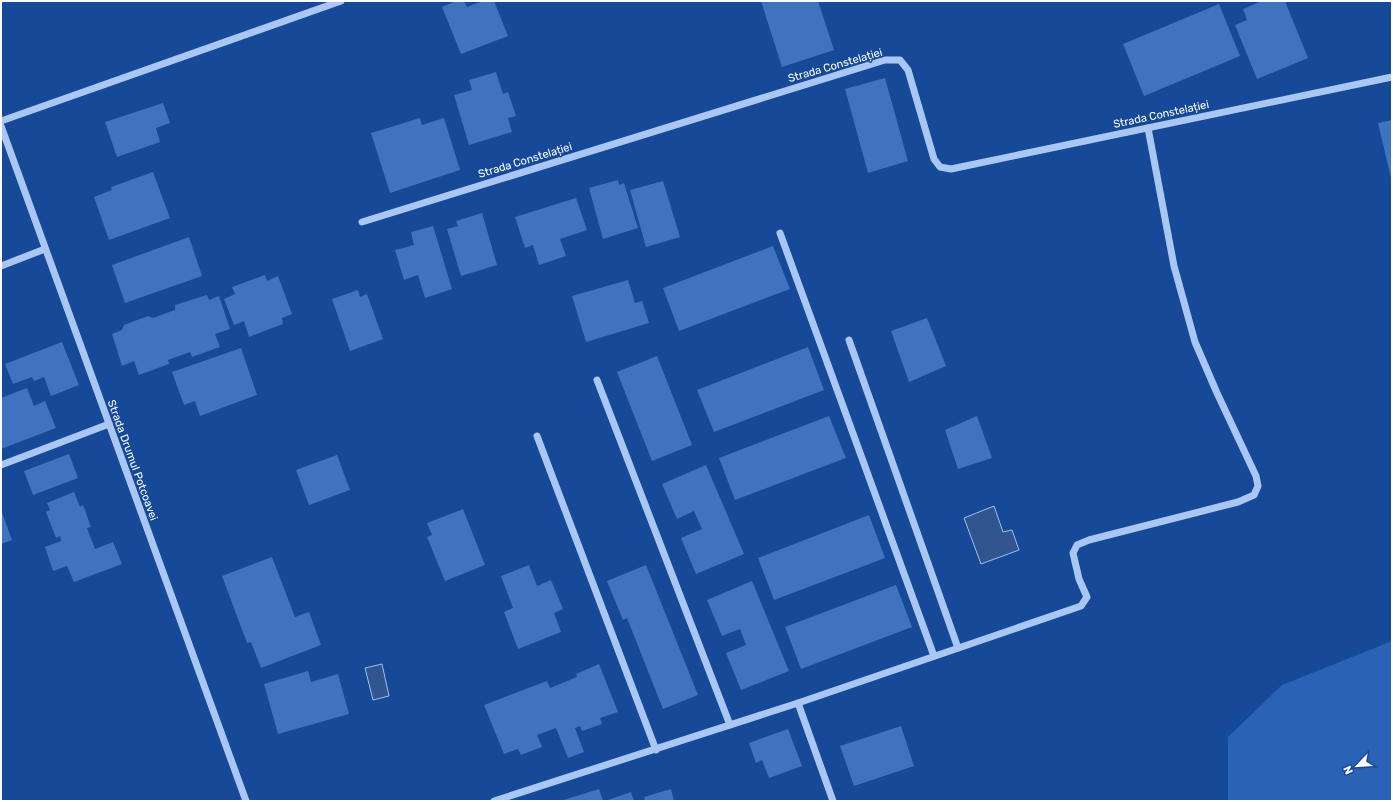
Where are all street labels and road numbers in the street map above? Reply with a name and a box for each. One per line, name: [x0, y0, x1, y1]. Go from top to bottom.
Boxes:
street label: Strada Constelației: [786, 46, 884, 85]
street label: Strada Constelației: [1112, 98, 1210, 131]
street label: Strada Constelației: [477, 140, 574, 181]
street label: Strada Drumul Potcoavei: [105, 398, 160, 522]

